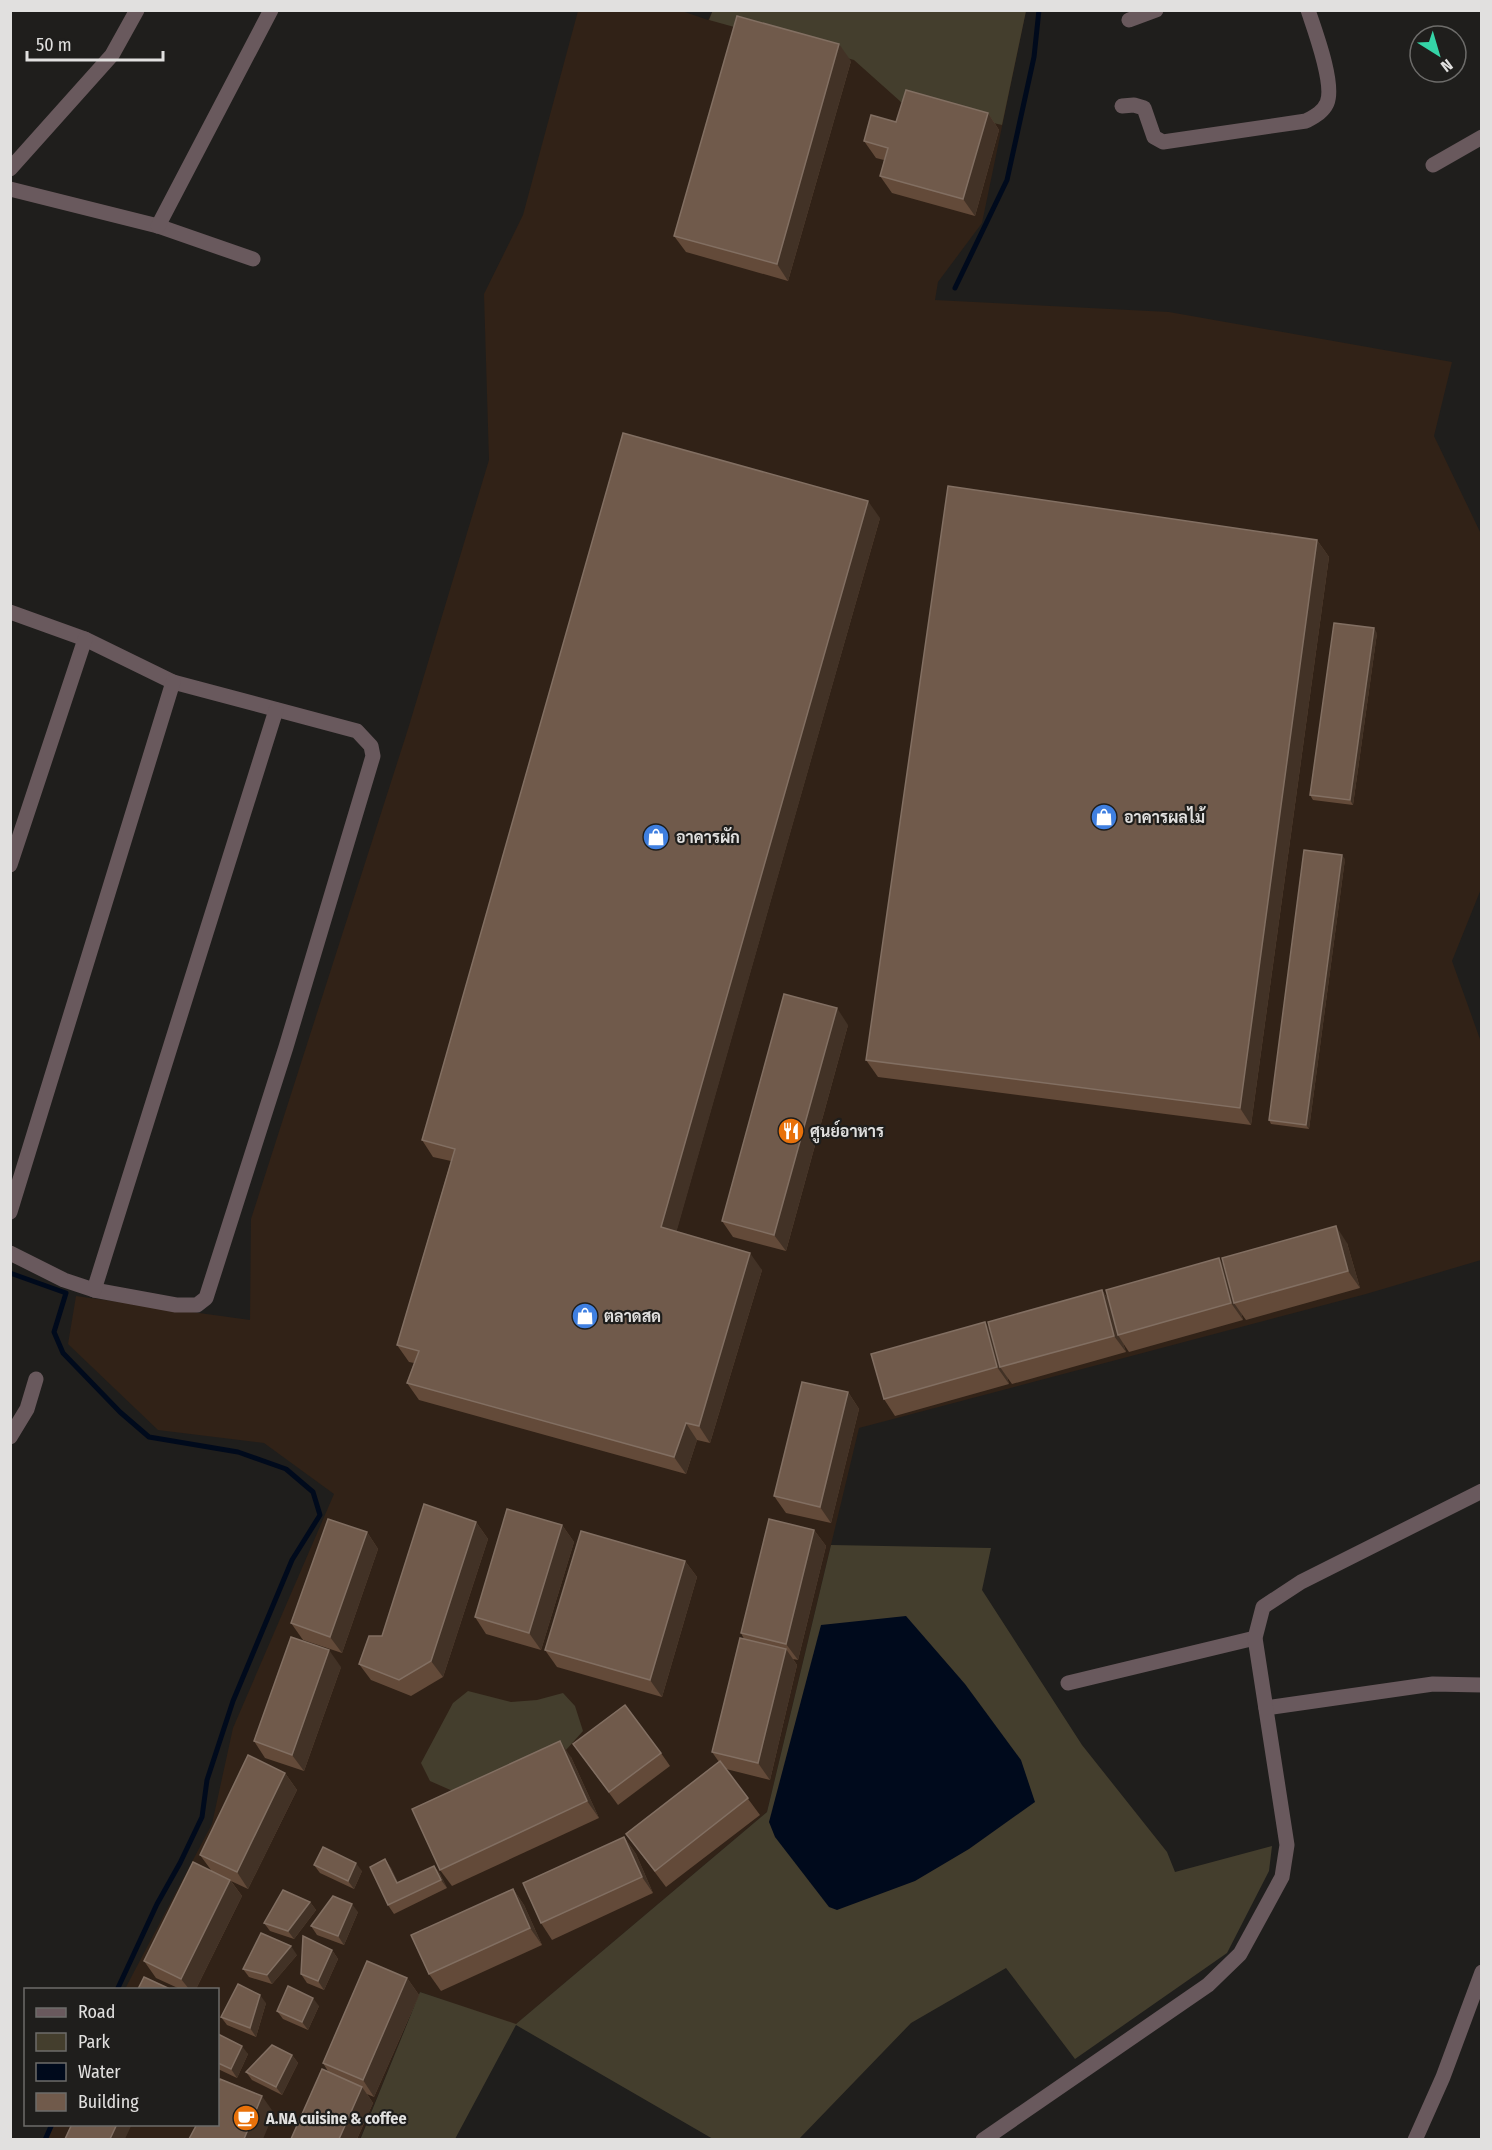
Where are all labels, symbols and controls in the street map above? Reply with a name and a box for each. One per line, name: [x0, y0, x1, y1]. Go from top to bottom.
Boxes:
scale bar: [27, 24, 164, 62]
north arrow: [1408, 24, 1468, 84]
text: 50 m: [36, 34, 72, 56]
text: N: [1437, 55, 1456, 76]
shop icon: อาคารผลไม้: [1089, 802, 1119, 832]
place label: อาคารผลไม้: [1124, 806, 1206, 827]
shop icon: อาคารผัก: [641, 822, 671, 852]
place label: อาคารผัก: [676, 827, 740, 847]
restaurant icon: ศูนย์อาหาร: [776, 1116, 806, 1146]
place label: ศูนย์อาหาร: [810, 1120, 884, 1144]
shop icon: ตลาดสด: [570, 1301, 600, 1331]
place label: ตลาดสด: [604, 1307, 661, 1326]
legend: [24, 1988, 219, 2126]
text: Road: [78, 2001, 115, 2023]
text: Park: [78, 2031, 111, 2053]
text: Water: [78, 2061, 121, 2083]
text: Building: [78, 2091, 139, 2113]
cafe icon: A.NA cuisine & coffee: [231, 2103, 261, 2133]
place label: A.NA cuisine & coffee: [265, 2109, 407, 2128]

